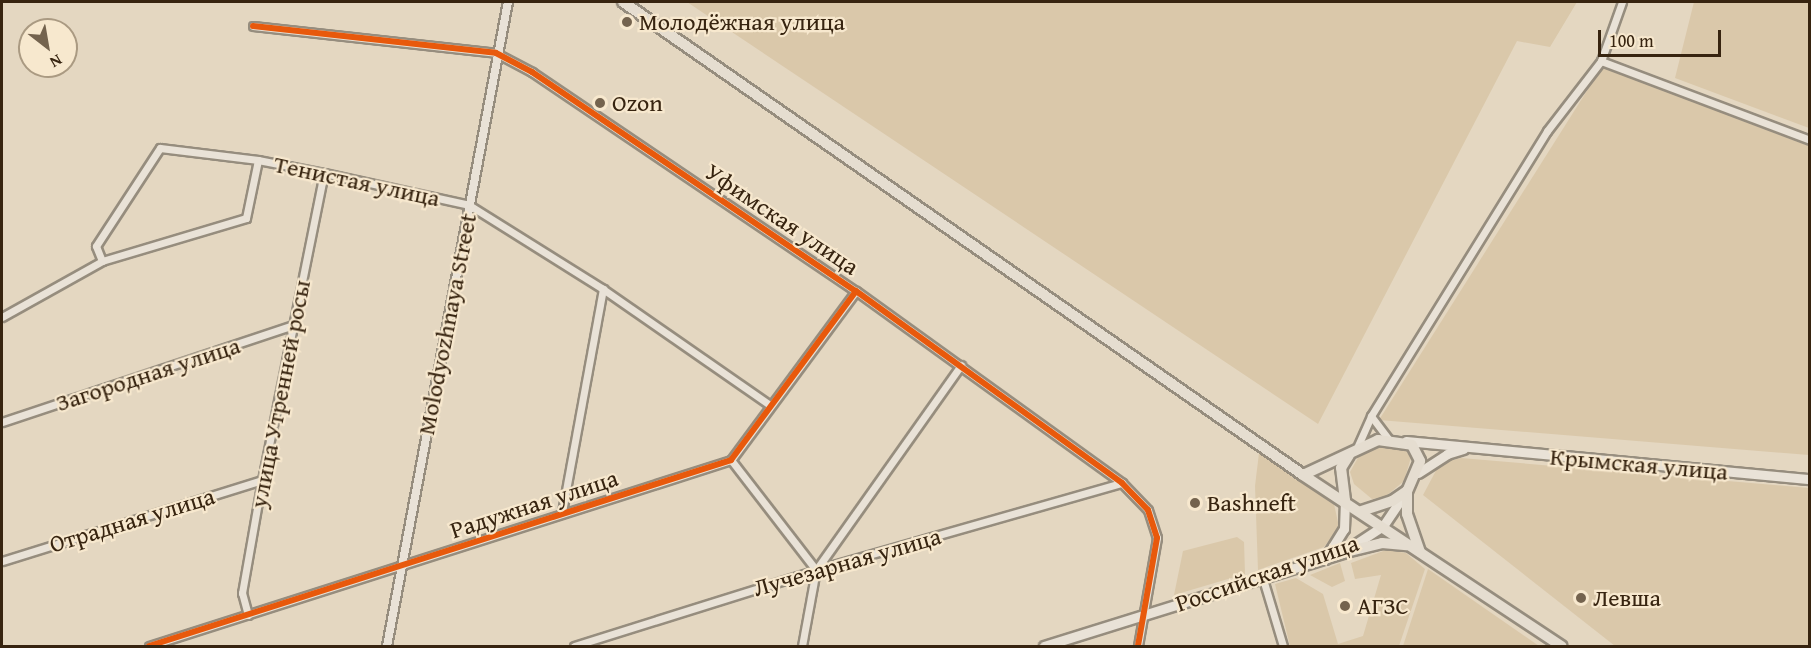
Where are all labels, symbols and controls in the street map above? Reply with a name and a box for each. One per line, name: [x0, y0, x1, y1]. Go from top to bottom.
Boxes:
place label: Молодёжная улица: [639, 8, 845, 36]
marker: Молодёжная улица: [620, 15, 634, 29]
north arrow: [18, 18, 78, 78]
scale bar: [1601, 18, 1724, 56]
text: 100 m: [1609, 27, 1654, 54]
text: N: [45, 49, 67, 75]
place label: Ozon: [612, 89, 663, 117]
marker: Ozon: [593, 96, 607, 110]
street label: Тенистая улица: [271, 149, 443, 213]
street label: Уфимская улица: [700, 157, 864, 281]
street label: Molodyozhnaya Street: [411, 211, 483, 437]
street label: улица Утренней росы: [244, 277, 316, 511]
street label: Загородная улица: [52, 331, 244, 417]
street label: Крымская улица: [1549, 442, 1729, 486]
street label: Радужная улица: [446, 463, 622, 545]
street label: Отрадная улица: [46, 481, 218, 559]
place label: Bashneft: [1207, 489, 1296, 517]
marker: Bashneft: [1188, 496, 1202, 510]
street label: Лучезарная улица: [750, 521, 944, 603]
street label: Российская улица: [1172, 528, 1362, 618]
place label: Левша: [1593, 584, 1661, 612]
marker: Левша: [1574, 591, 1588, 605]
place label: АГЗС: [1357, 592, 1409, 620]
marker: АГЗС: [1338, 599, 1352, 613]

